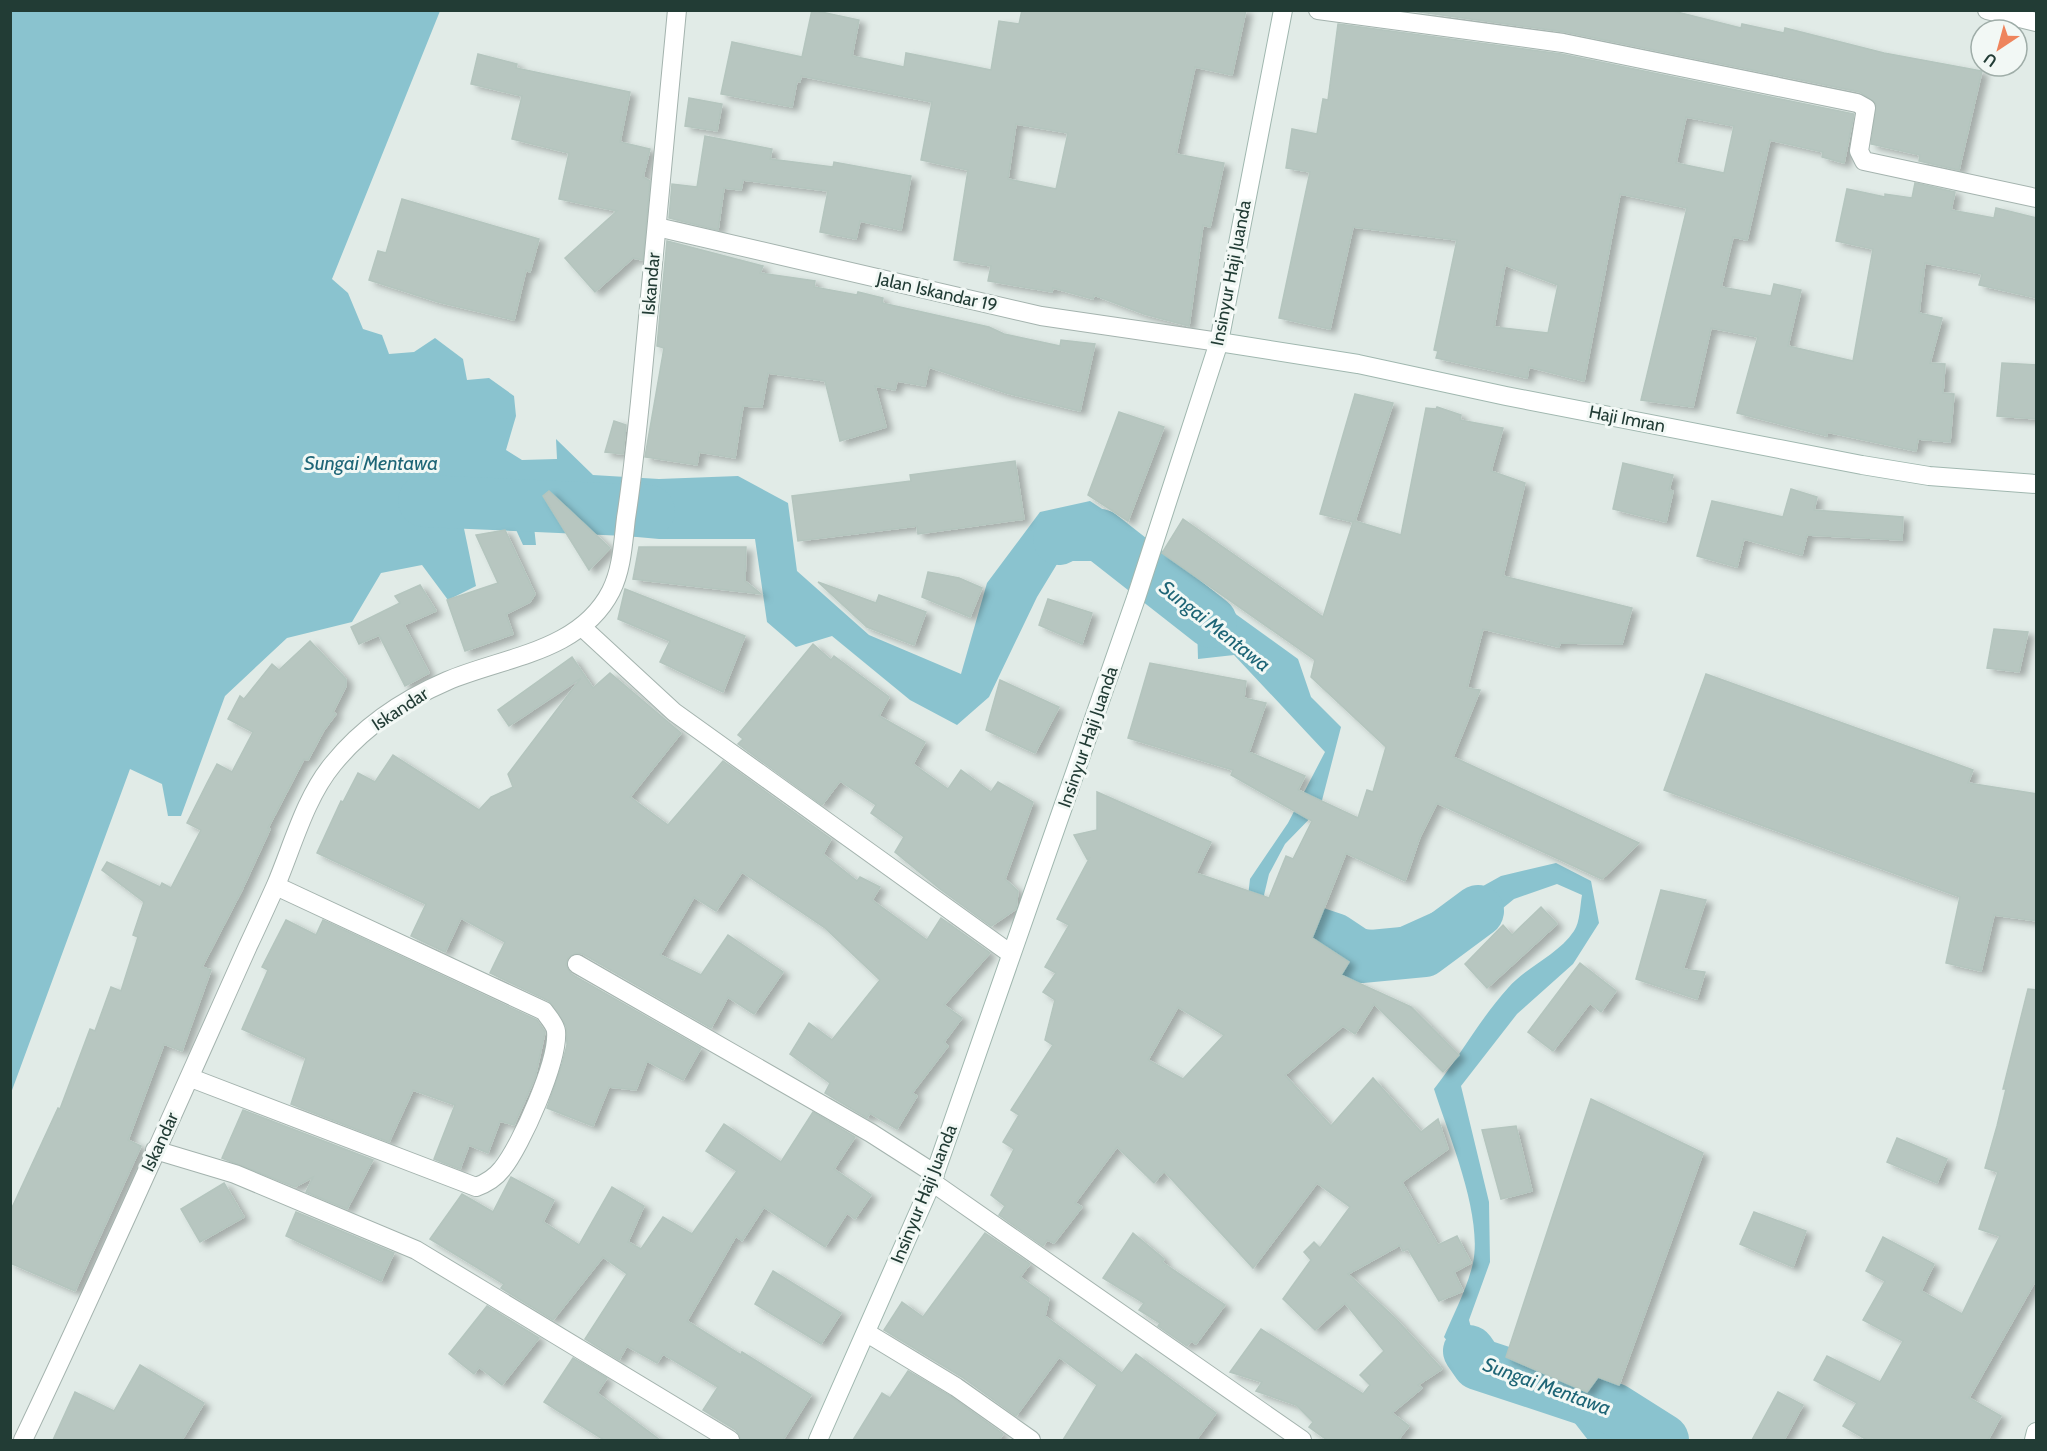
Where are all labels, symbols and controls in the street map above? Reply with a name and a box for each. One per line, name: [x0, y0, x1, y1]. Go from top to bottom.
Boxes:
north arrow: [1969, 18, 2029, 78]
text: U: [1980, 49, 2001, 71]
street label: Insinyur Haji Juanda: [1206, 198, 1256, 348]
street label: Iskandar: [637, 251, 665, 316]
street label: Jalan Iskandar 19: [874, 267, 999, 317]
street label: Haji Imran: [1587, 401, 1667, 437]
water label: Sungai Mentawa: [304, 451, 438, 475]
water label: Sungai Mentawa: [1155, 575, 1275, 677]
street label: Insinyur Haji Juanda: [1054, 663, 1123, 810]
street label: Iskandar: [368, 682, 433, 735]
street label: Iskandar: [137, 1109, 183, 1175]
street label: Insinyur Haji Juanda: [886, 1121, 962, 1267]
water label: Sungai Mentawa: [1480, 1352, 1614, 1420]

